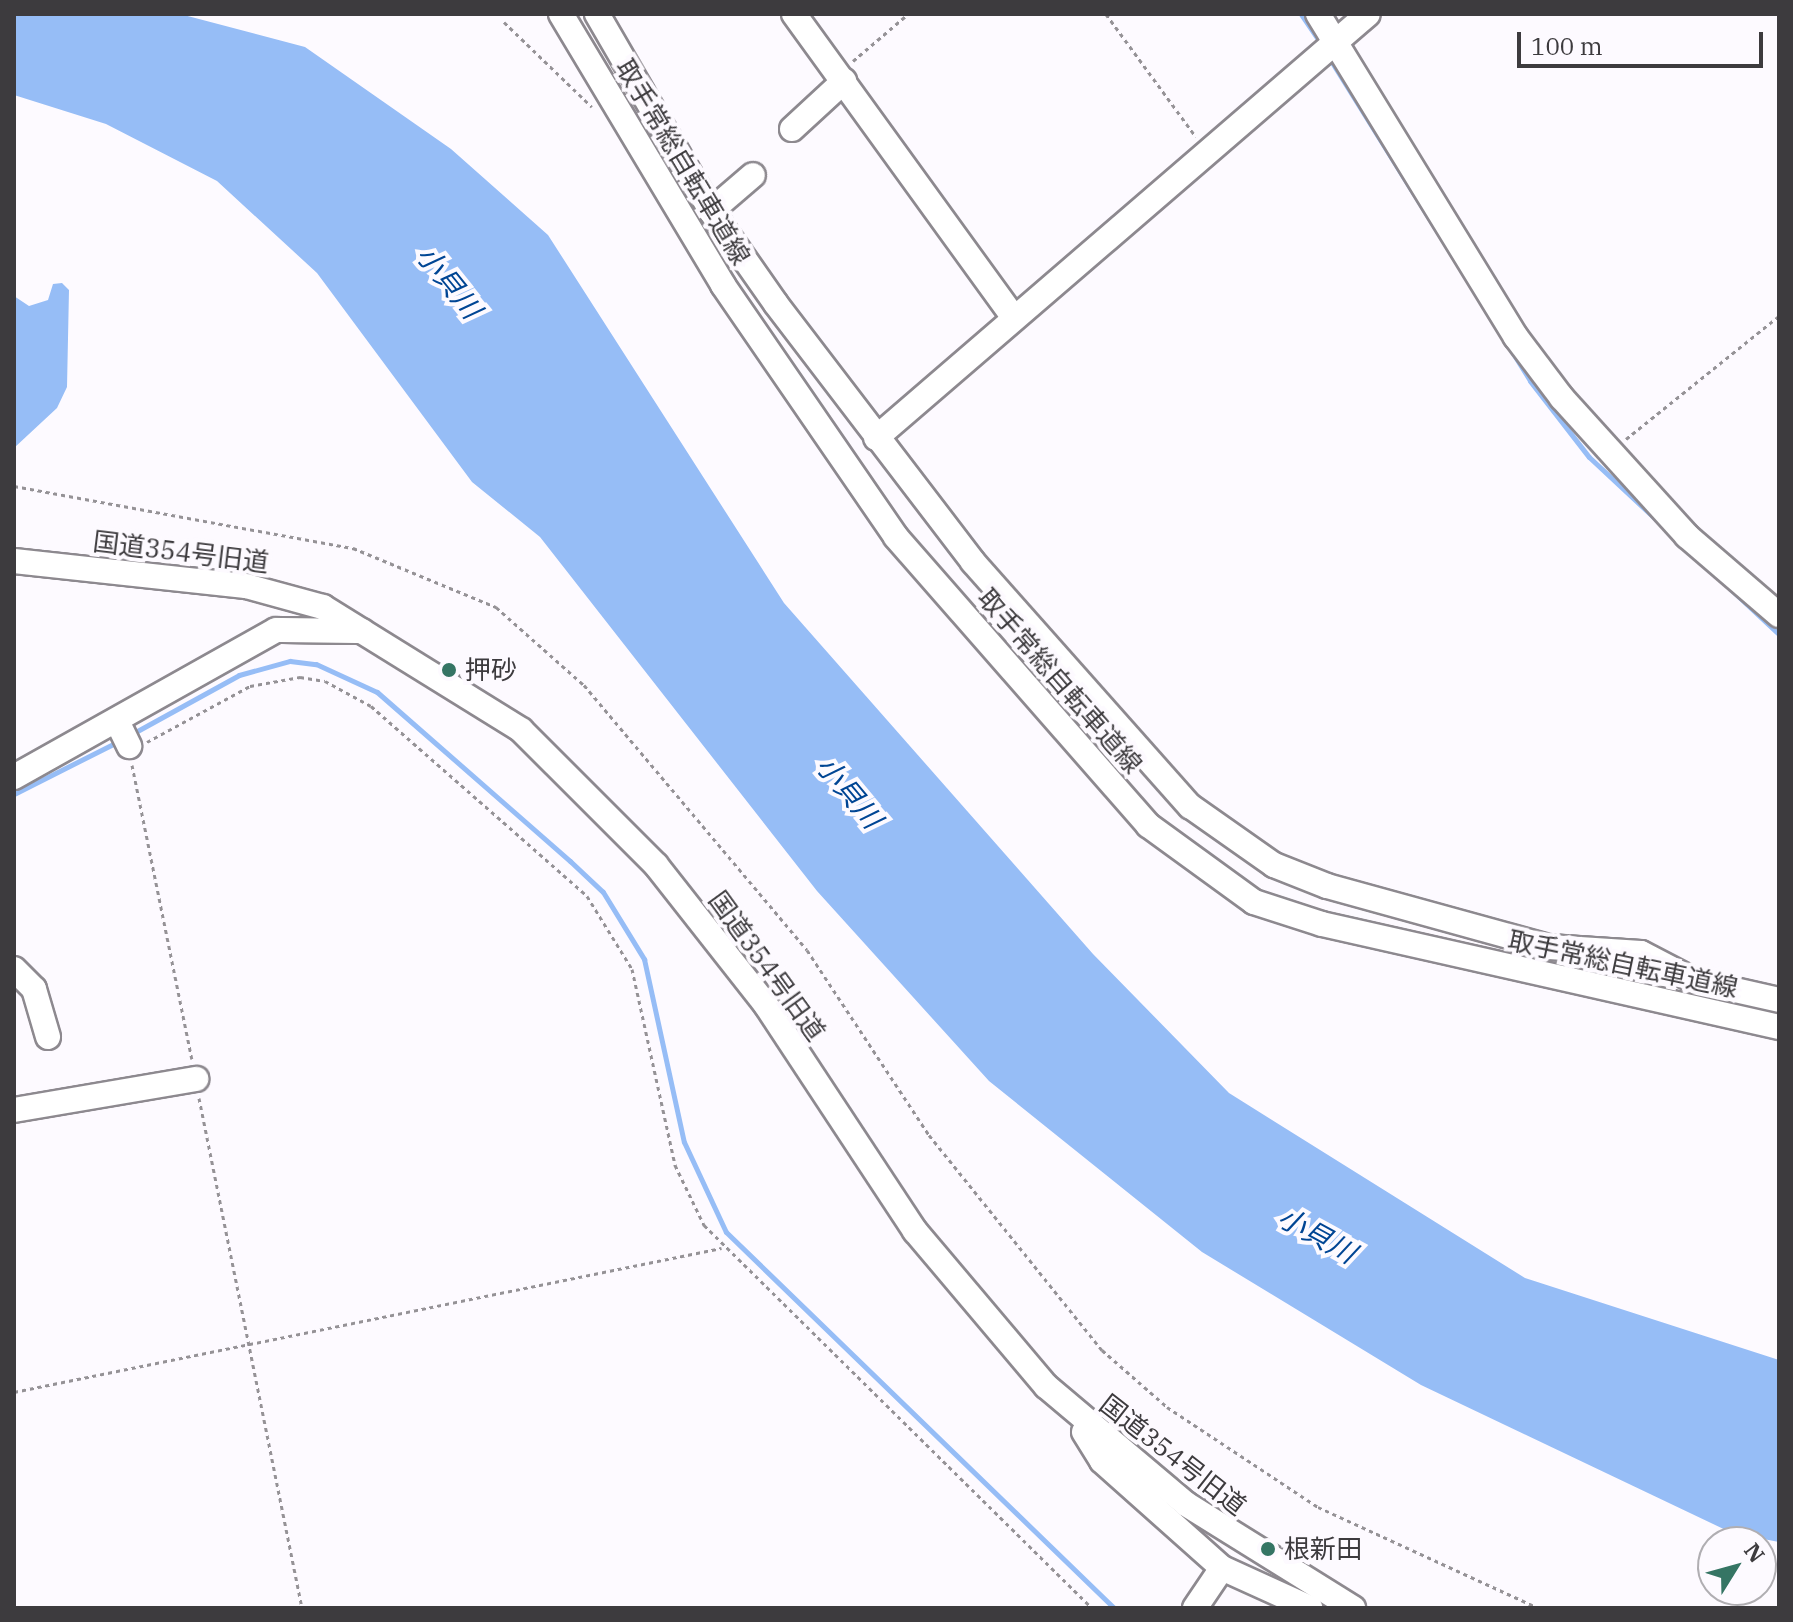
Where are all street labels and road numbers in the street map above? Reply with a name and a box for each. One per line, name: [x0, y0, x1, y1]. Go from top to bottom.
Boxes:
street label: 取手常総自転車道線: [609, 54, 757, 270]
street label: 国道354号旧道: [91, 526, 271, 578]
street label: 取手常総自転車道線: [971, 582, 1149, 780]
street label: 国道354号旧道: [702, 885, 832, 1047]
street label: 取手常総自転車道線: [1505, 924, 1741, 1004]
street label: 国道354号旧道: [1094, 1388, 1252, 1522]

